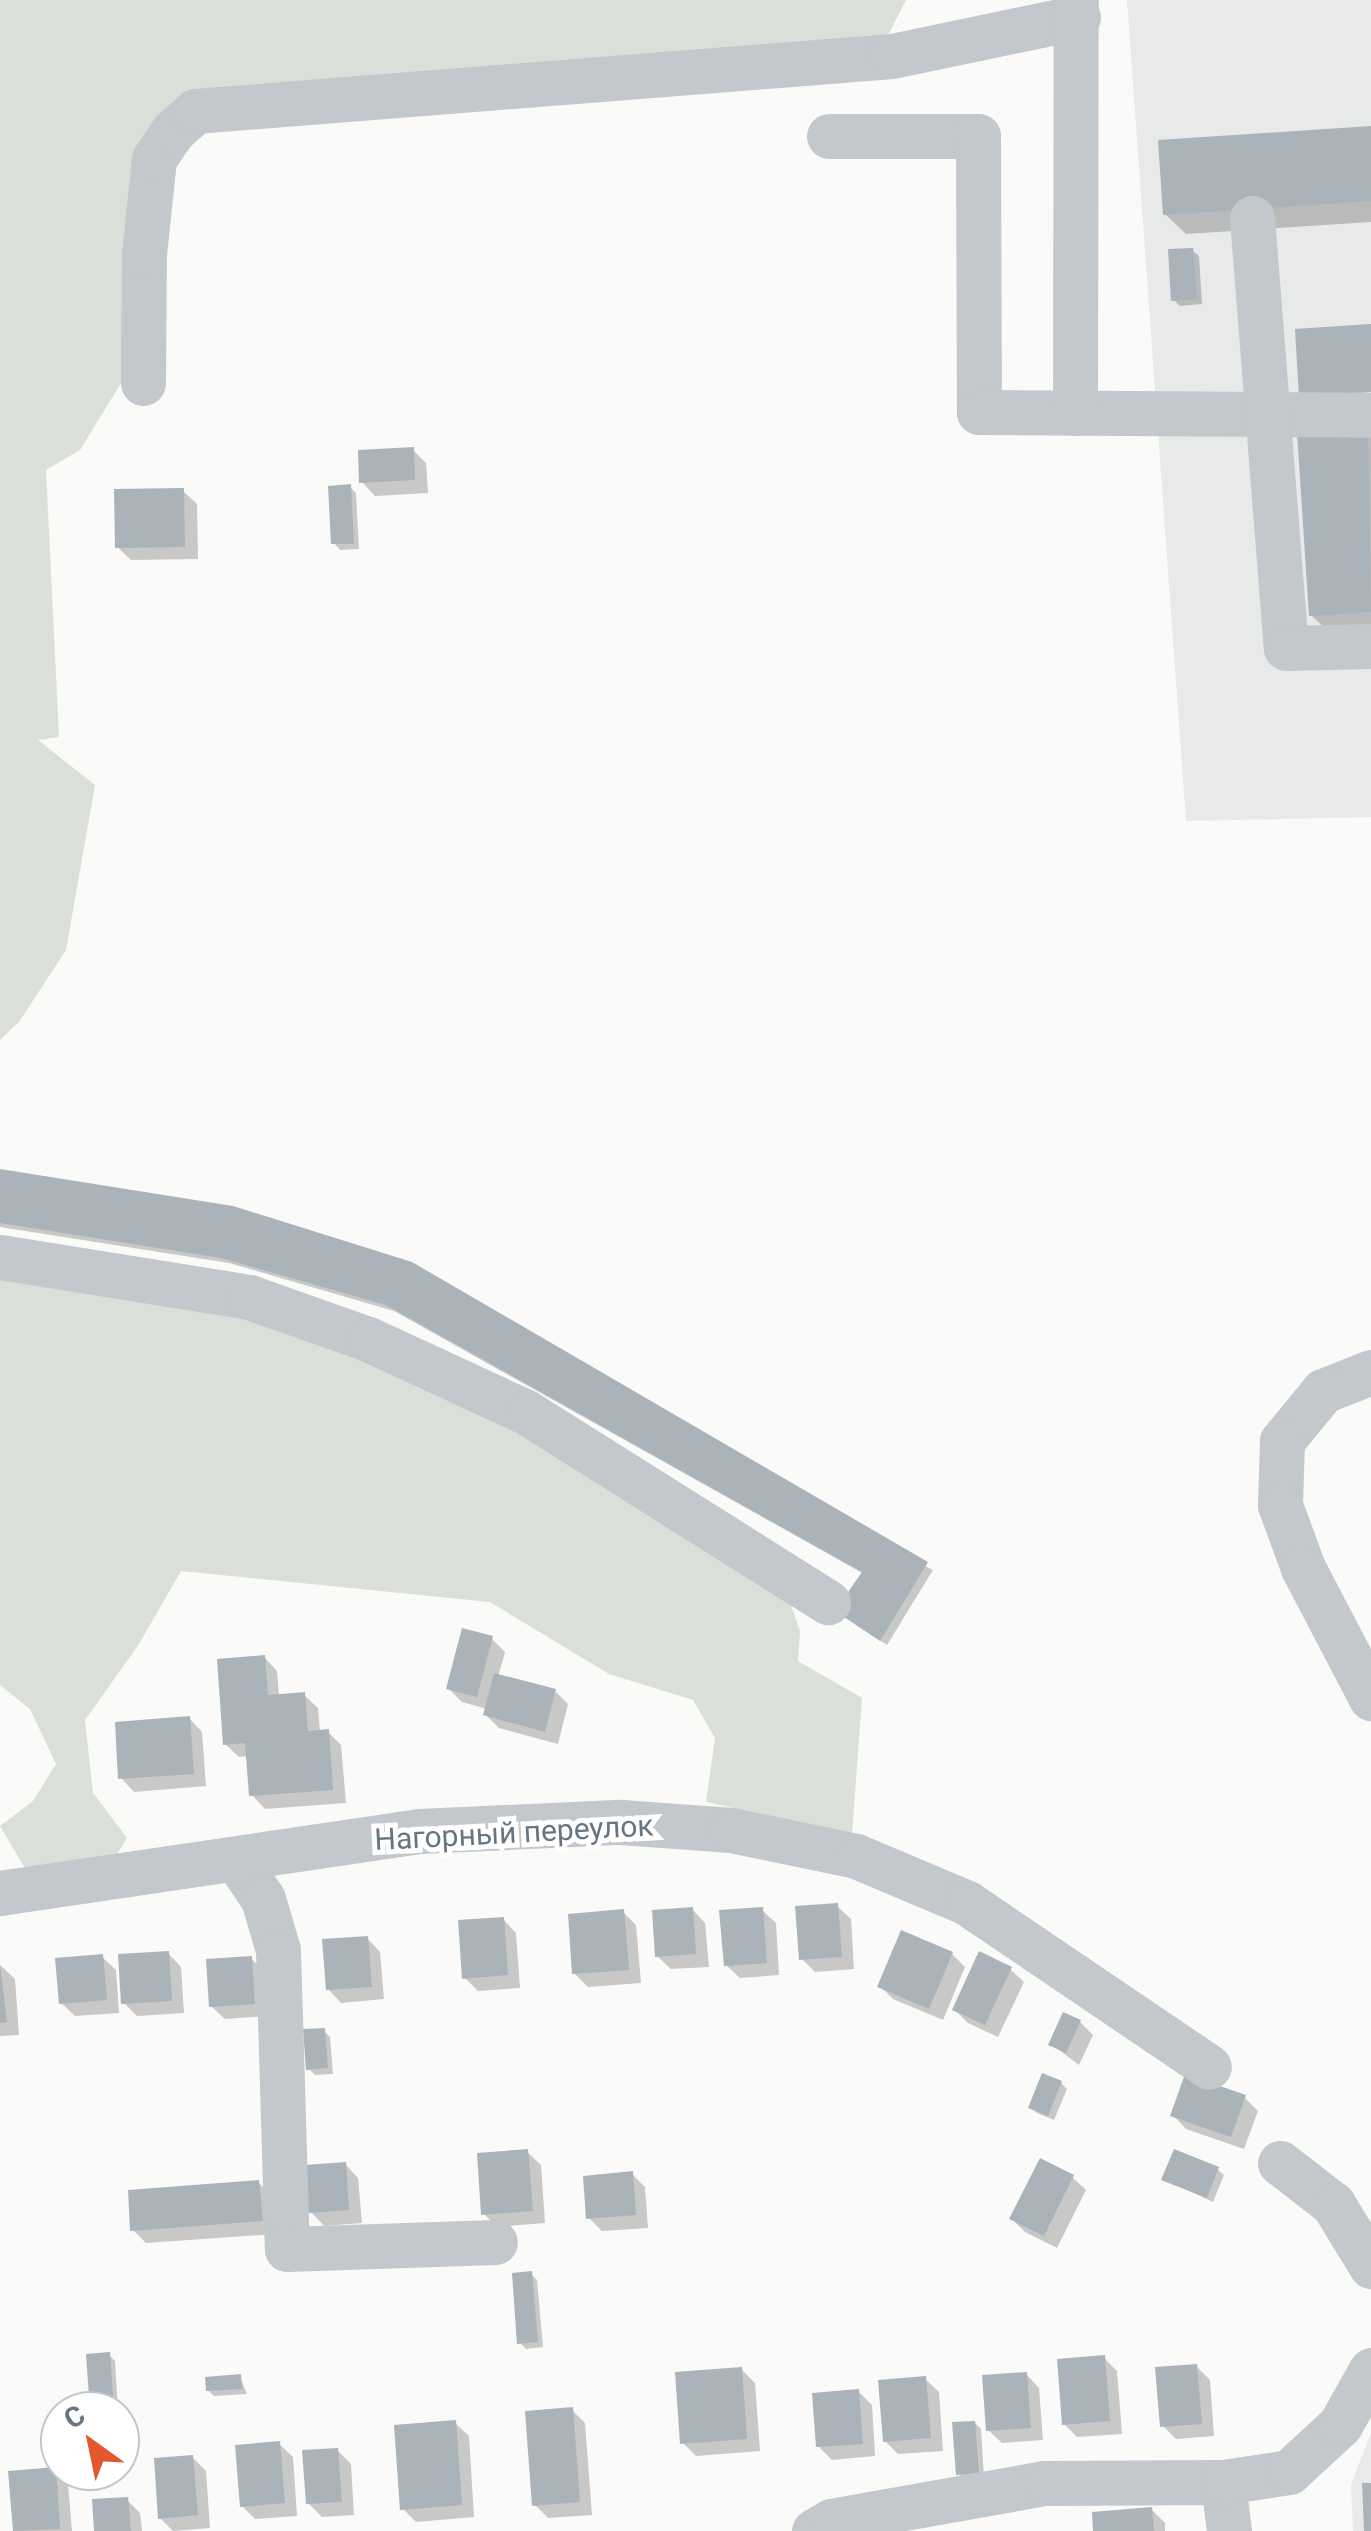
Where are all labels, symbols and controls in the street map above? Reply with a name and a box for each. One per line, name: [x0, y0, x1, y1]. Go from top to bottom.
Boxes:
street label: Нагорный переулок: [374, 1808, 654, 1858]
north arrow: [40, 2391, 140, 2491]
text: С: [58, 2398, 91, 2436]

